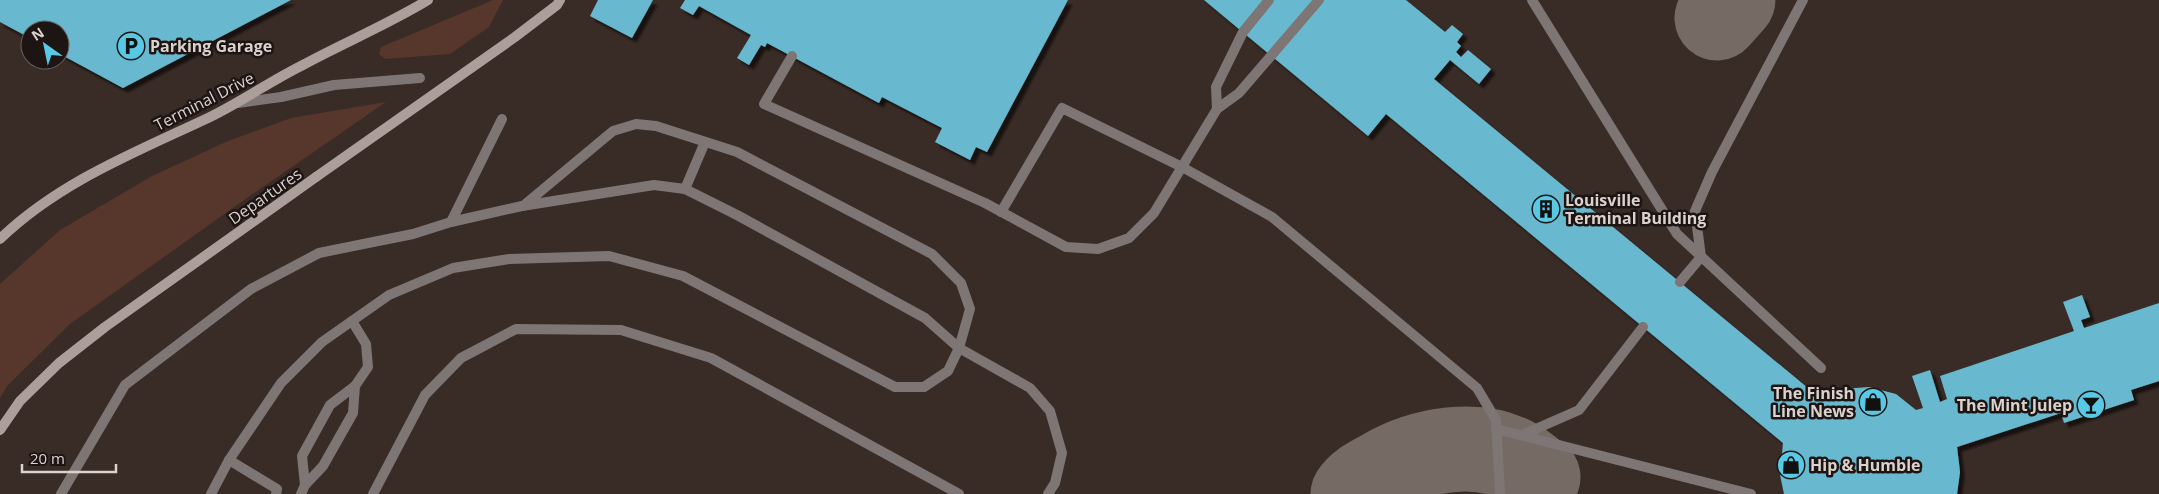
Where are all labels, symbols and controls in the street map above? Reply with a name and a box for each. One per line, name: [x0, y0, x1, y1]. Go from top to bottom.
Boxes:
north arrow: [20, 20, 70, 70]
text: N: [28, 23, 48, 45]
parking icon: Parking Garage: [116, 31, 146, 61]
place label: Parking Garage: [150, 35, 272, 57]
street label: Terminal Drive: [150, 66, 258, 136]
street label: Departures: [224, 163, 306, 229]
place label: Louisville Terminal Building: [1565, 189, 1706, 229]
building icon: Louisville Terminal Building: [1531, 194, 1561, 224]
place label: The Finish Line News: [1772, 382, 1854, 422]
shop icon: The Finish Line News: [1858, 387, 1888, 417]
bar icon: The Mint Julep: [2076, 390, 2106, 420]
place label: The Mint Julep: [1957, 394, 2072, 416]
scale bar: [22, 442, 116, 474]
text: 20 m: [30, 448, 65, 468]
shop icon: Hip & Humble: [1776, 450, 1806, 480]
place label: Hip & Humble: [1810, 454, 1921, 476]

